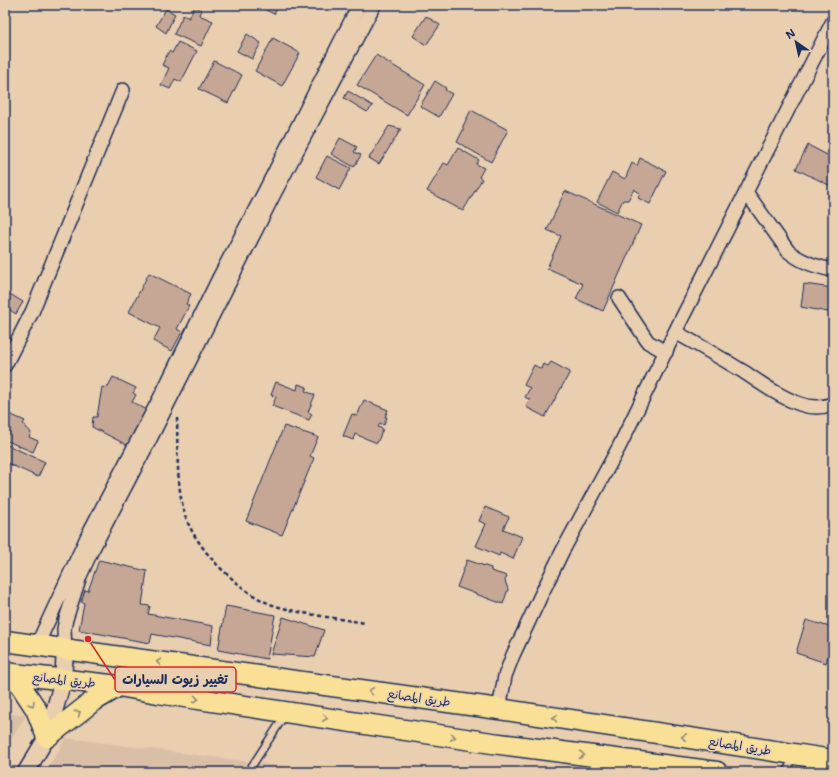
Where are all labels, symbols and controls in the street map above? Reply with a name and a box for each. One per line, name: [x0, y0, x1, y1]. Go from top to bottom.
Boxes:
north arrow: [776, 22, 816, 62]
text: N: [783, 25, 799, 43]
one-way arrow: [156, 658, 162, 667]
callout: تغيير زيوت السيارات: [115, 667, 236, 692]
street label: طريق المصانع: [32, 669, 96, 692]
text: تغيير زيوت السيارات: [122, 671, 229, 688]
street label: طريق المصانع: [386, 686, 451, 711]
one-way arrow: [368, 687, 374, 696]
one-way arrow: [193, 694, 199, 703]
one-way arrow: [28, 700, 35, 707]
one-way arrow: [73, 710, 80, 717]
one-way arrow: [322, 713, 328, 722]
one-way arrow: [552, 714, 558, 723]
one-way arrow: [450, 732, 456, 741]
one-way arrow: [681, 733, 687, 742]
street label: طريق المصانع: [707, 733, 773, 760]
one-way arrow: [579, 750, 585, 759]

